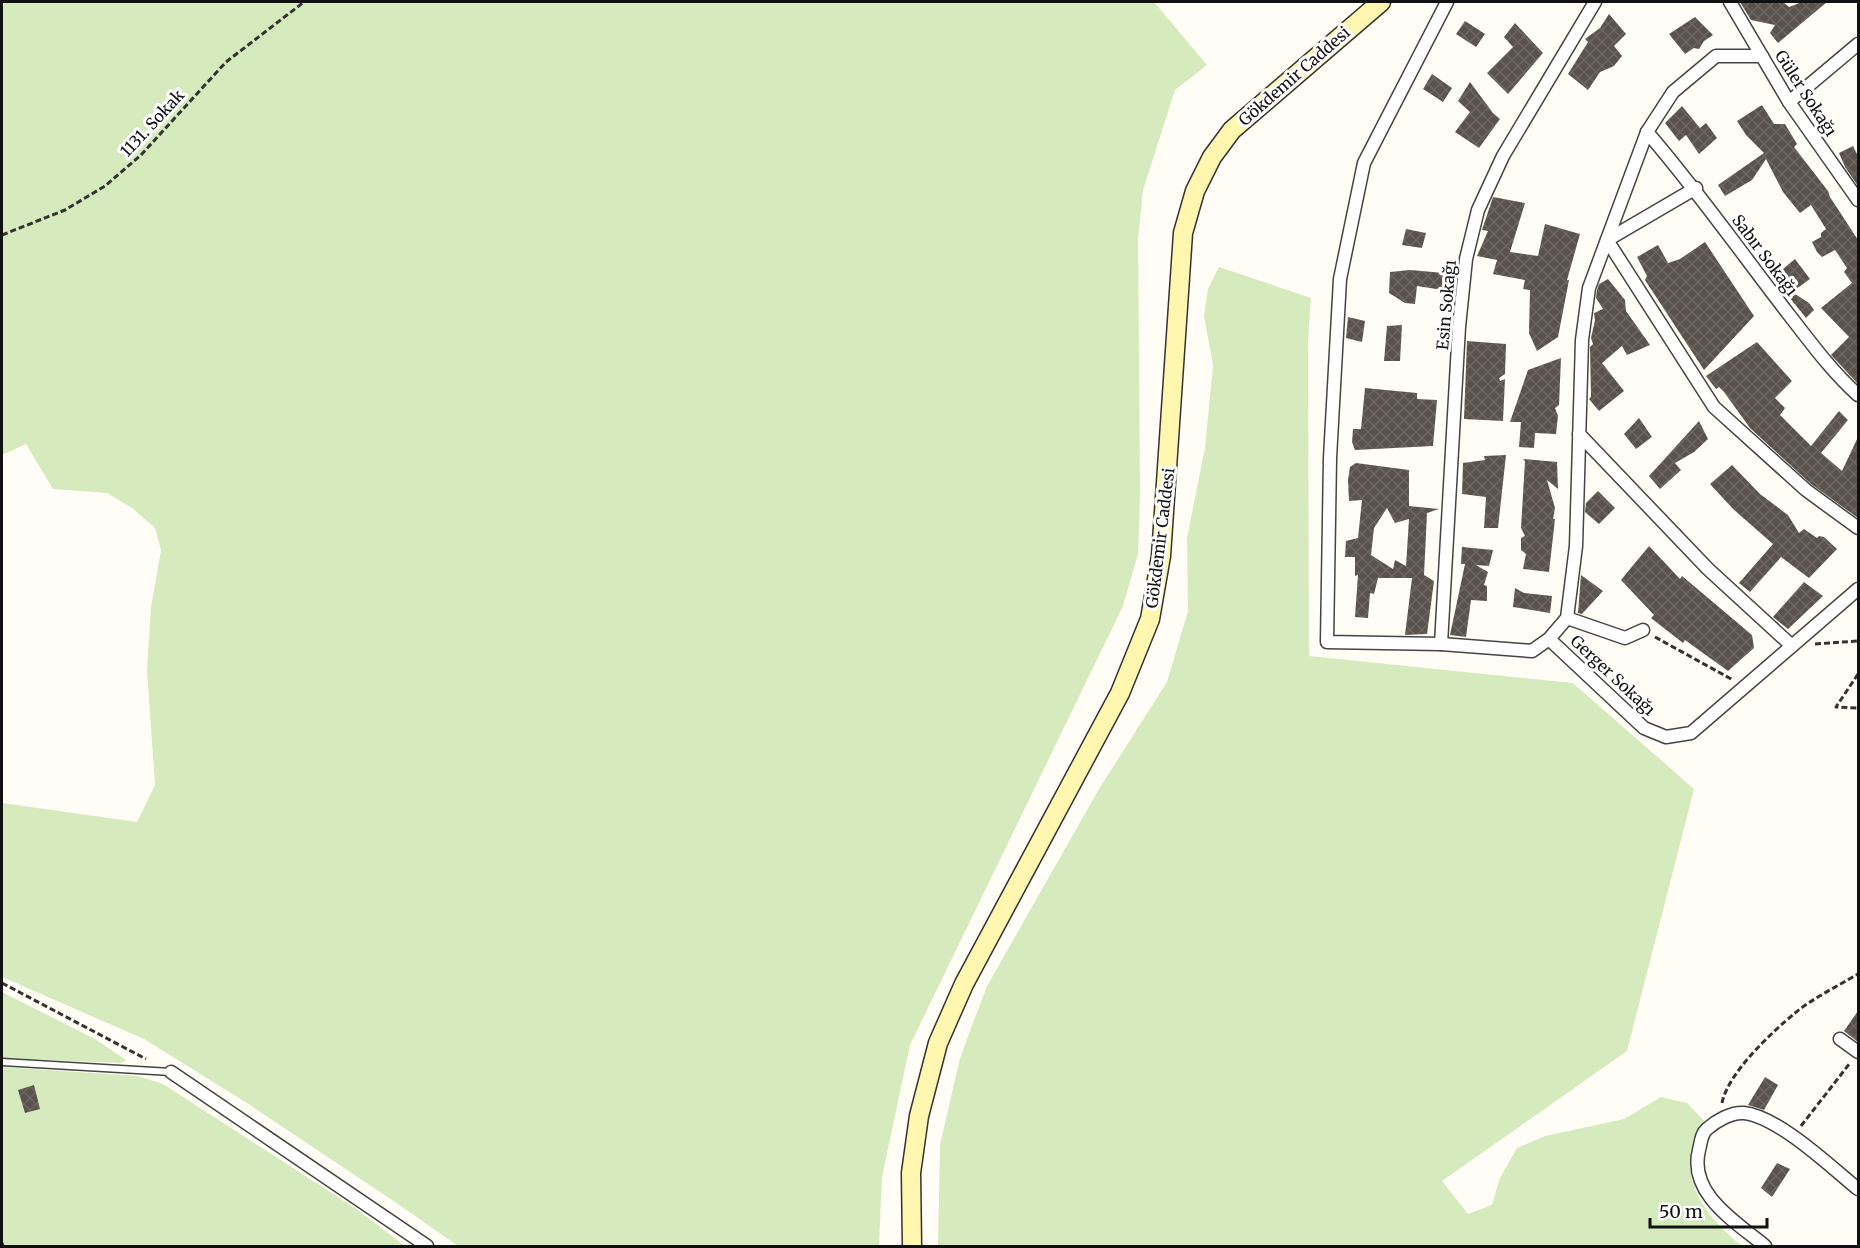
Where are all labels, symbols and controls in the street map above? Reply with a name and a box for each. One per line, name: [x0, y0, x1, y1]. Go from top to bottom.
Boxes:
street label: Gökdemir Caddesi: [1234, 22, 1354, 130]
street label: Güler Sokağı: [1771, 46, 1841, 140]
street label: 1131. Sokak: [116, 85, 189, 161]
street label: Sabır Sokağı: [1728, 210, 1802, 300]
street label: Esin Sokağı: [1432, 259, 1460, 351]
street label: Gökdemir Caddesi: [1141, 467, 1179, 609]
street label: Gerger Sokağı: [1566, 631, 1660, 719]
scale bar: [1650, 1191, 1767, 1229]
text: 50 m: [1659, 1200, 1703, 1223]

